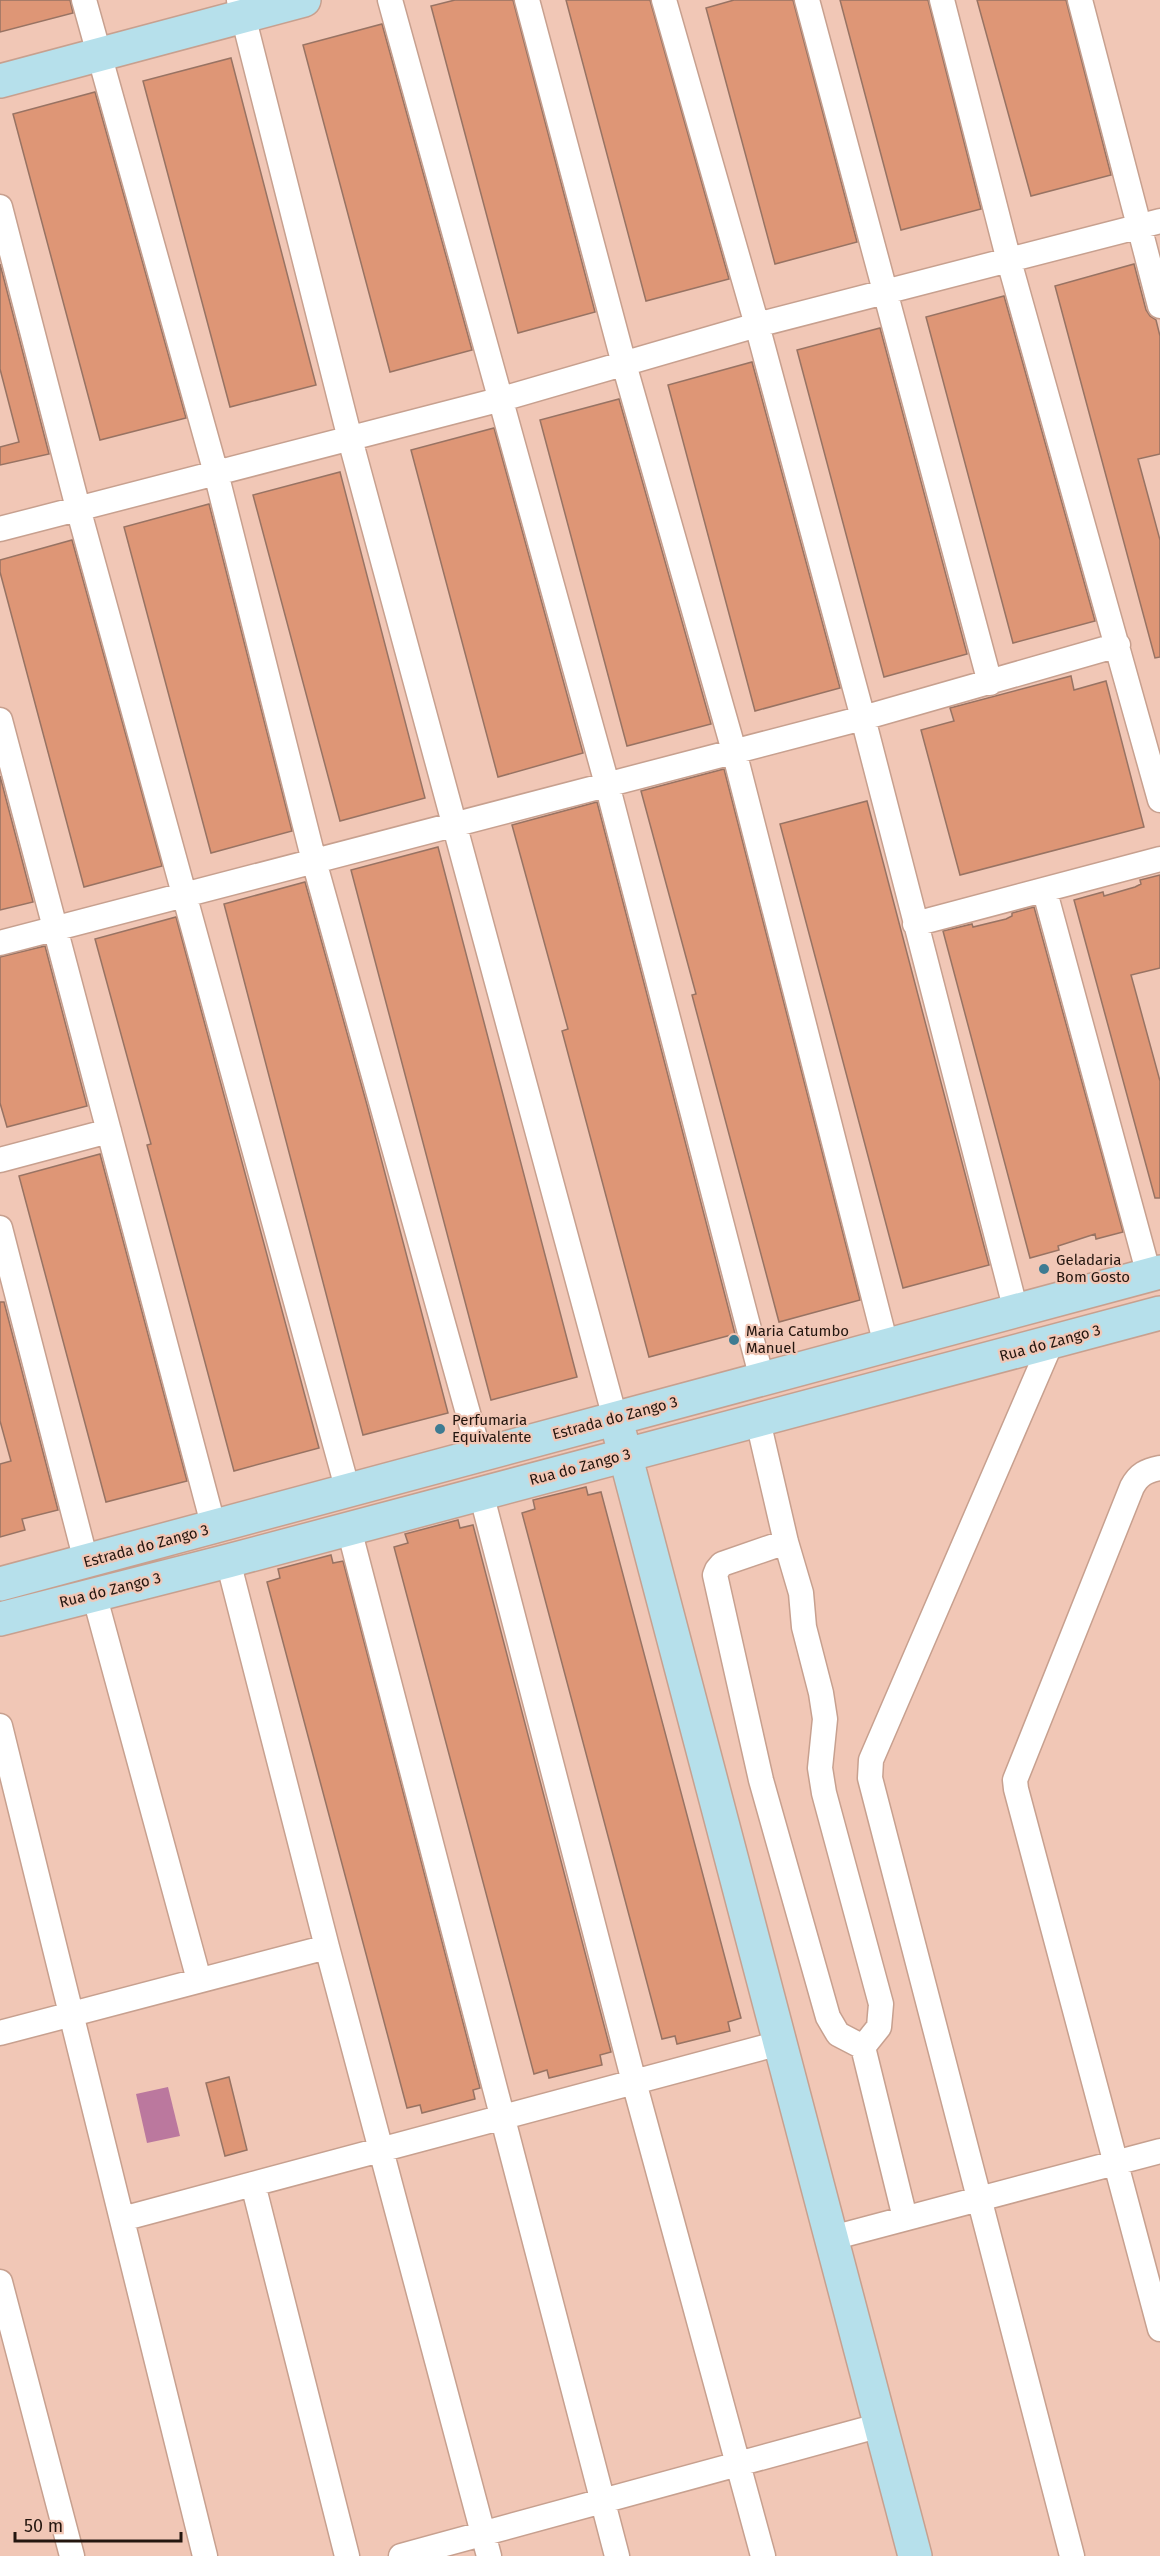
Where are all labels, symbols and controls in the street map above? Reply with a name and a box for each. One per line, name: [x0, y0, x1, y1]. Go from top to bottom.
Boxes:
place label: Geladaria Bom Gosto: [1056, 1251, 1130, 1286]
marker: Geladaria Bom Gosto: [1037, 1262, 1051, 1276]
street label: Rua do Zango 3: [997, 1321, 1103, 1365]
place label: Maria Catumbo Manuel: [746, 1322, 849, 1357]
marker: Maria Catumbo Manuel: [727, 1333, 741, 1347]
street label: Estrada do Zango 3: [550, 1393, 680, 1443]
place label: Perfumaria Equivalente: [452, 1411, 531, 1446]
marker: Perfumaria Equivalente: [433, 1422, 447, 1436]
street label: Rua do Zango 3: [527, 1445, 633, 1489]
street label: Estrada do Zango 3: [81, 1521, 211, 1571]
street label: Rua do Zango 3: [57, 1569, 163, 1611]
scale bar: [15, 2505, 182, 2543]
text: 50 m: [24, 2515, 63, 2537]

